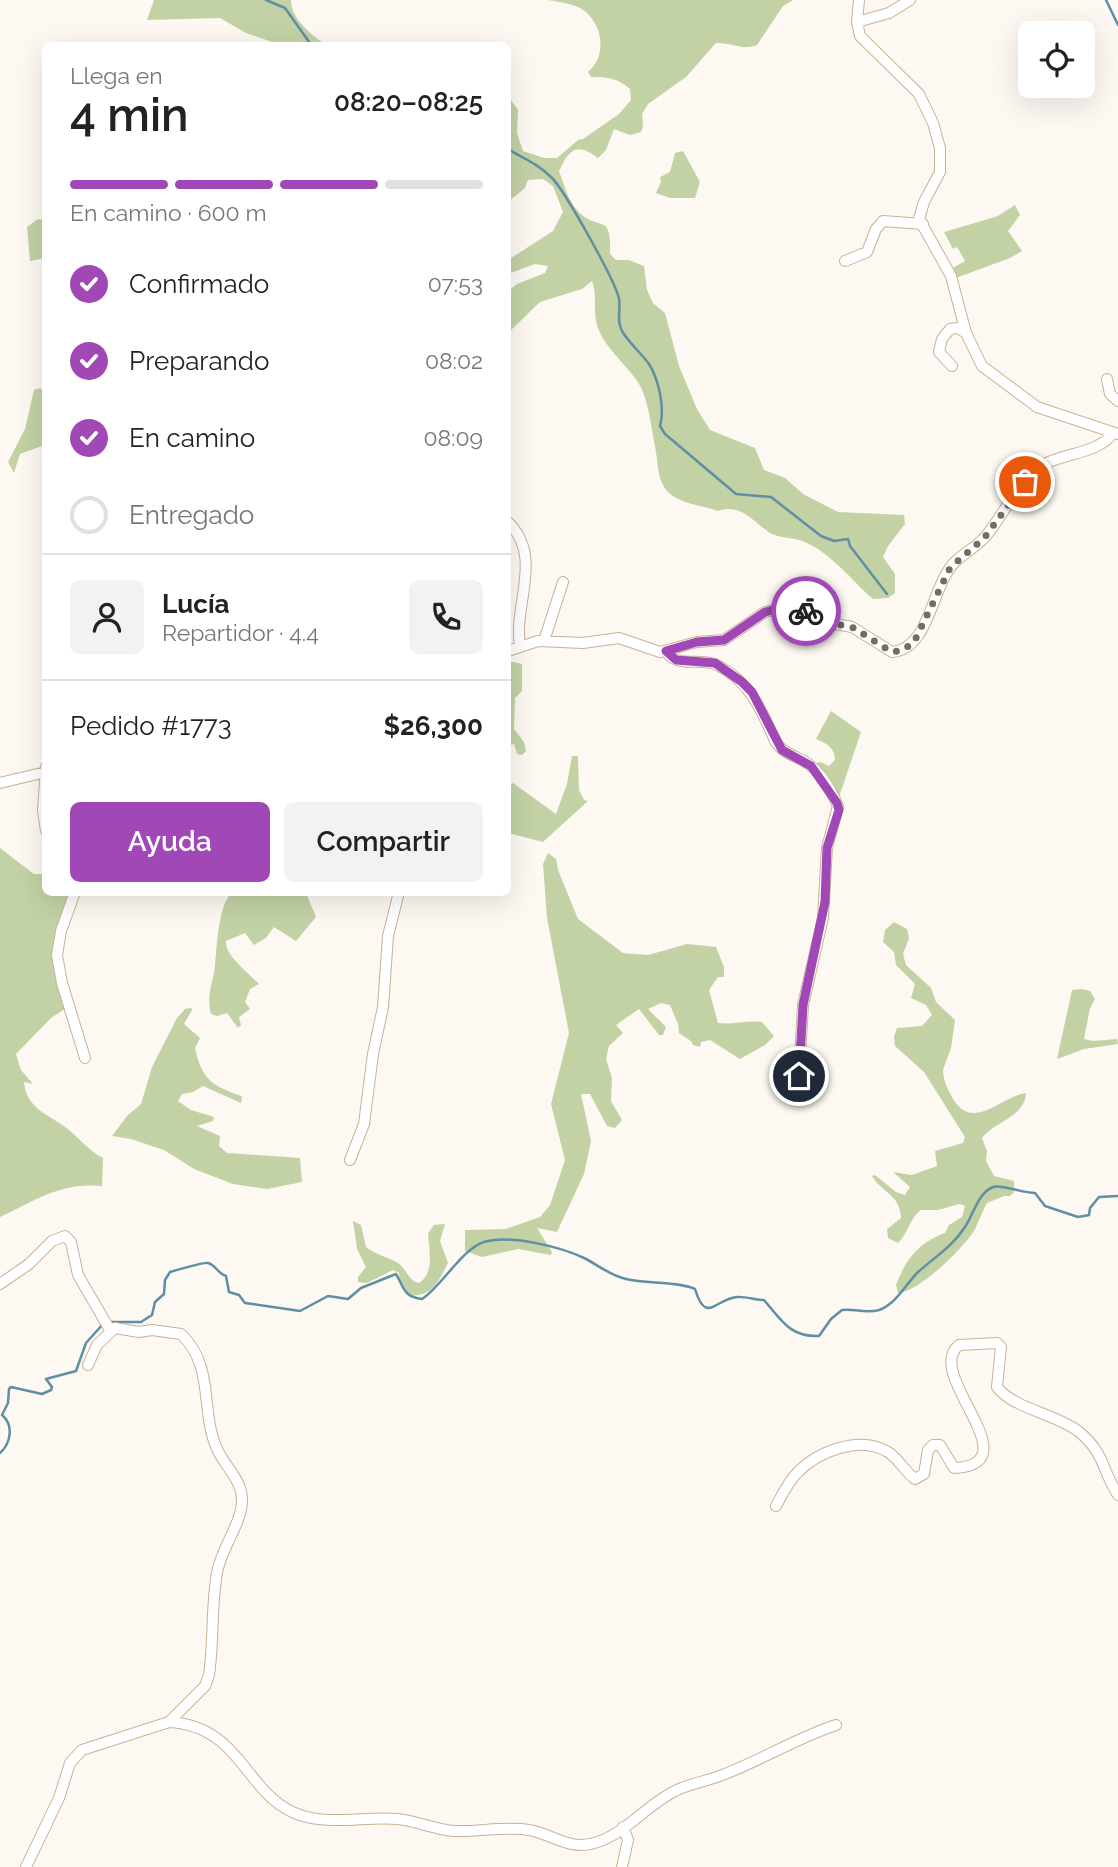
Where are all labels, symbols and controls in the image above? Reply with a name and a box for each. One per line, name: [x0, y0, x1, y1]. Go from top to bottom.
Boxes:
map controls: [1018, 21, 1095, 98]
button: locate: [1018, 21, 1095, 98]
text: Llega en: [70, 62, 163, 89]
text: 08:20–08:25: [334, 87, 483, 117]
text: 4 min: [70, 88, 189, 142]
text: En camino · 600 m: [70, 199, 267, 226]
icon: check: [70, 265, 108, 303]
text: Confirmado: [129, 269, 269, 299]
text: 07:53: [428, 270, 483, 297]
icon: check: [70, 342, 108, 380]
text: Preparando: [129, 346, 269, 376]
text: 08:02: [425, 347, 483, 374]
icon: check: [70, 419, 108, 457]
text: En camino: [129, 423, 255, 453]
text: 08:09: [423, 424, 483, 451]
pin: [995, 452, 1055, 512]
icon: bag: [1006, 463, 1044, 501]
text: Entregado: [129, 500, 254, 530]
courier: [771, 576, 841, 646]
button: person: [70, 580, 144, 654]
button: phone: [409, 580, 483, 654]
text: Lucía: [162, 589, 229, 619]
icon: bike: [787, 592, 825, 630]
text: Repartidor · 4.4: [162, 619, 319, 646]
text: Pedido #1773: [70, 711, 232, 741]
text: $26,300: [384, 711, 483, 741]
button: Ayuda: [70, 802, 270, 882]
button: Compartir: [284, 802, 483, 882]
pin: [769, 1046, 829, 1106]
icon: home: [780, 1057, 818, 1095]

